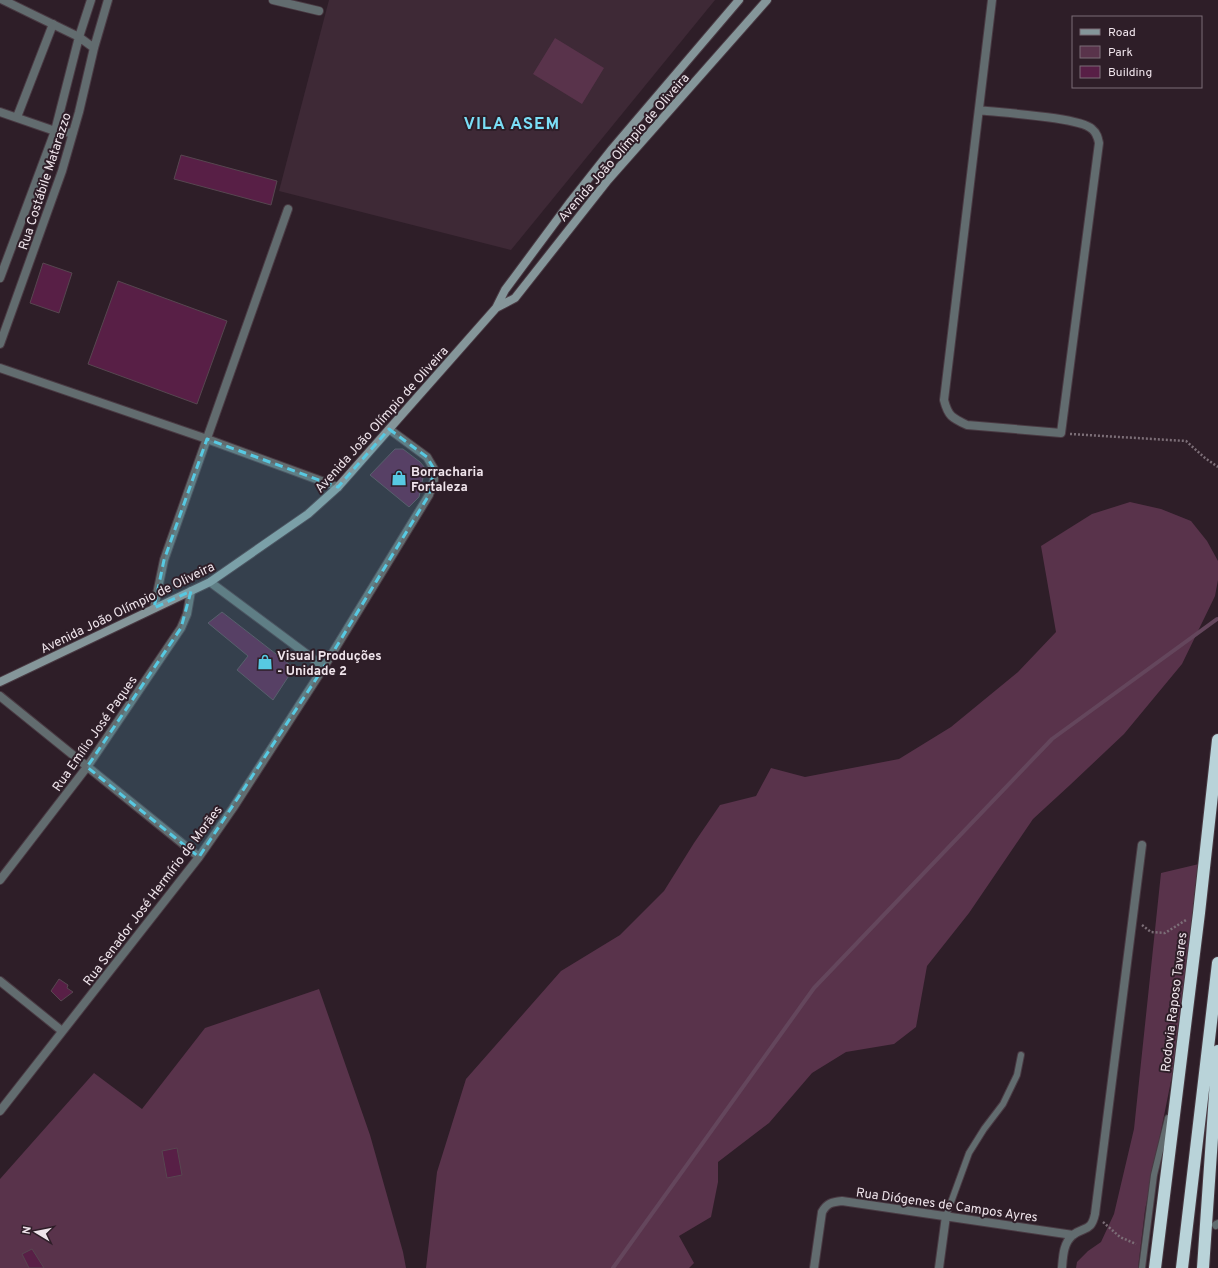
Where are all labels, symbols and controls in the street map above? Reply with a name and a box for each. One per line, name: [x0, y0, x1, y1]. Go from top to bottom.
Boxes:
legend: [1072, 16, 1202, 88]
text: Road: [1108, 25, 1136, 41]
text: Park: [1108, 45, 1133, 61]
text: Building: [1108, 65, 1152, 81]
street label: Avenida João Olímpio de Oliveira: [556, 71, 693, 226]
street label: Rua Costábile Matarazzo: [16, 111, 76, 252]
district label: VILA ASEM: [464, 114, 560, 136]
street label: Avenida João Olímpio de Oliveira: [312, 344, 453, 497]
place label: Borracharia Fortaleza: [411, 465, 483, 496]
shop icon: Borracharia Fortaleza: [390, 469, 408, 487]
street label: Avenida João Olímpio de Oliveira: [38, 560, 217, 658]
place label: Visual Produções - Unidade 2: [277, 649, 382, 680]
shop icon: Visual Produções - Unidade 2: [256, 653, 274, 671]
street label: Rua Emílio José Paques: [50, 673, 142, 795]
street label: Rua Senador José Hermírio de Morães: [81, 803, 227, 989]
street label: Rodovia Raposo Tavares: [1158, 931, 1192, 1073]
street label: Rua Diógenes de Campos Ayres: [855, 1185, 1039, 1227]
north arrow: [16, 1212, 56, 1252]
text: N: [20, 1225, 35, 1236]

